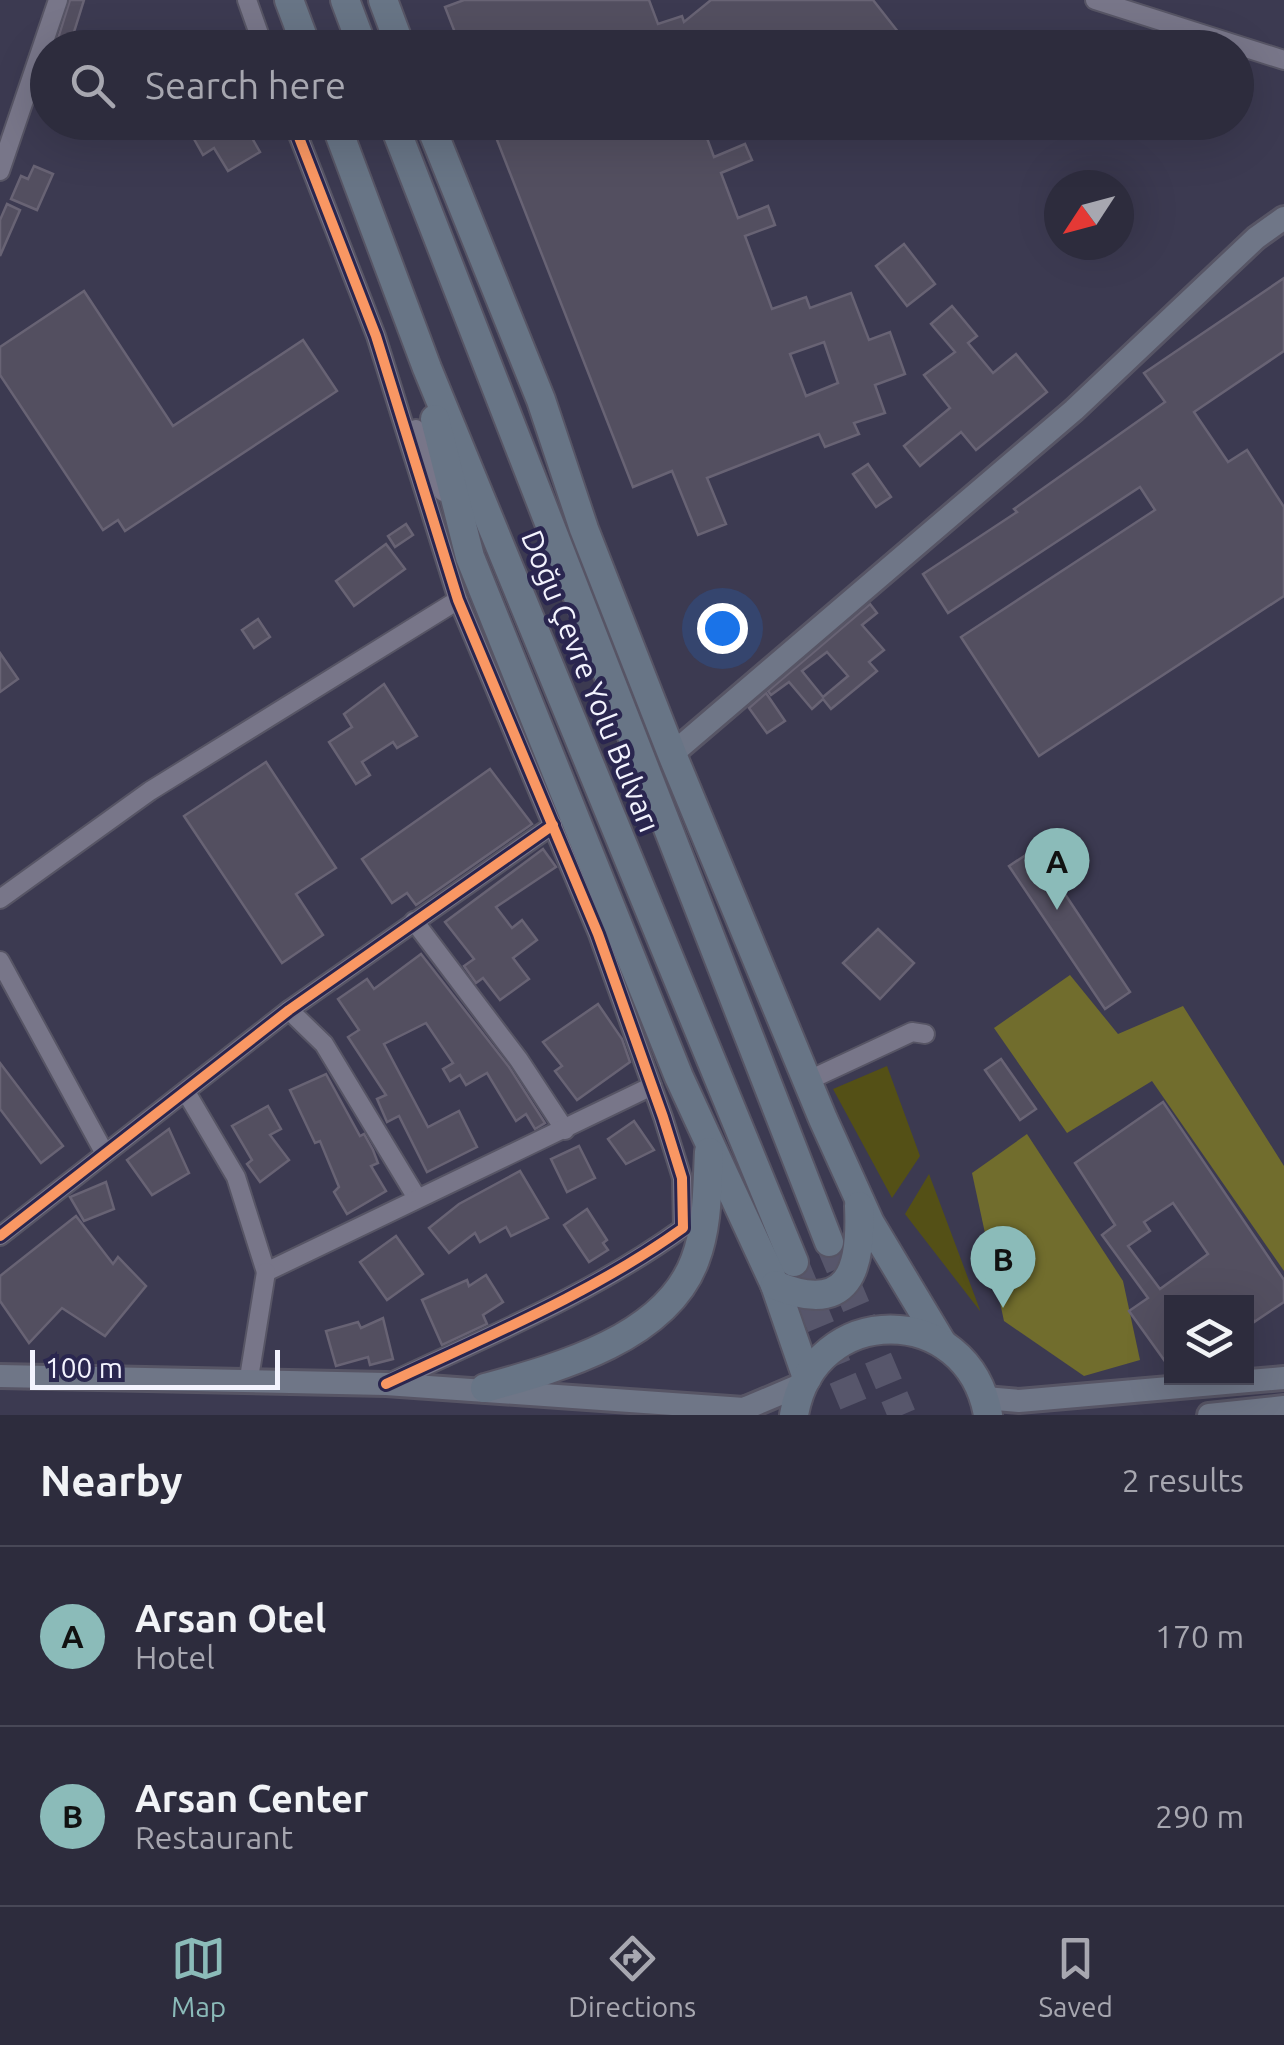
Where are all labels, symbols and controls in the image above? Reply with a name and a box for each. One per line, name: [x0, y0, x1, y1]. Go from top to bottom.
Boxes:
search box: [30, 30, 1254, 140]
icon: search: [65, 58, 120, 113]
text: Search here: [145, 64, 346, 106]
north arrow: [1044, 170, 1134, 260]
street label: Doğu Çevre Yolu Bulvarı: [515, 525, 667, 837]
your location: [697, 603, 748, 654]
pin: A: [1024, 828, 1090, 910]
pin: B: [970, 1226, 1036, 1308]
map controls: [1164, 1295, 1254, 1385]
button: layers: [1164, 1295, 1254, 1385]
scale bar: [30, 1345, 280, 1390]
text: 100 m: [45, 1352, 123, 1383]
text: Nearby: [40, 1457, 183, 1504]
text: 2 results: [1122, 1462, 1244, 1498]
text: Arsan Otel: [135, 1597, 326, 1639]
text: A: [61, 1618, 84, 1654]
text: 170 m: [1155, 1618, 1244, 1654]
text: Hotel: [135, 1639, 215, 1675]
text: Arsan Center: [135, 1777, 368, 1819]
text: B: [62, 1798, 83, 1834]
text: 290 m: [1155, 1798, 1244, 1834]
text: Restaurant: [135, 1819, 293, 1855]
tab: Map: [171, 1931, 226, 2022]
tab: Directions: [568, 1931, 696, 2022]
tab: Saved: [1038, 1931, 1113, 2022]

